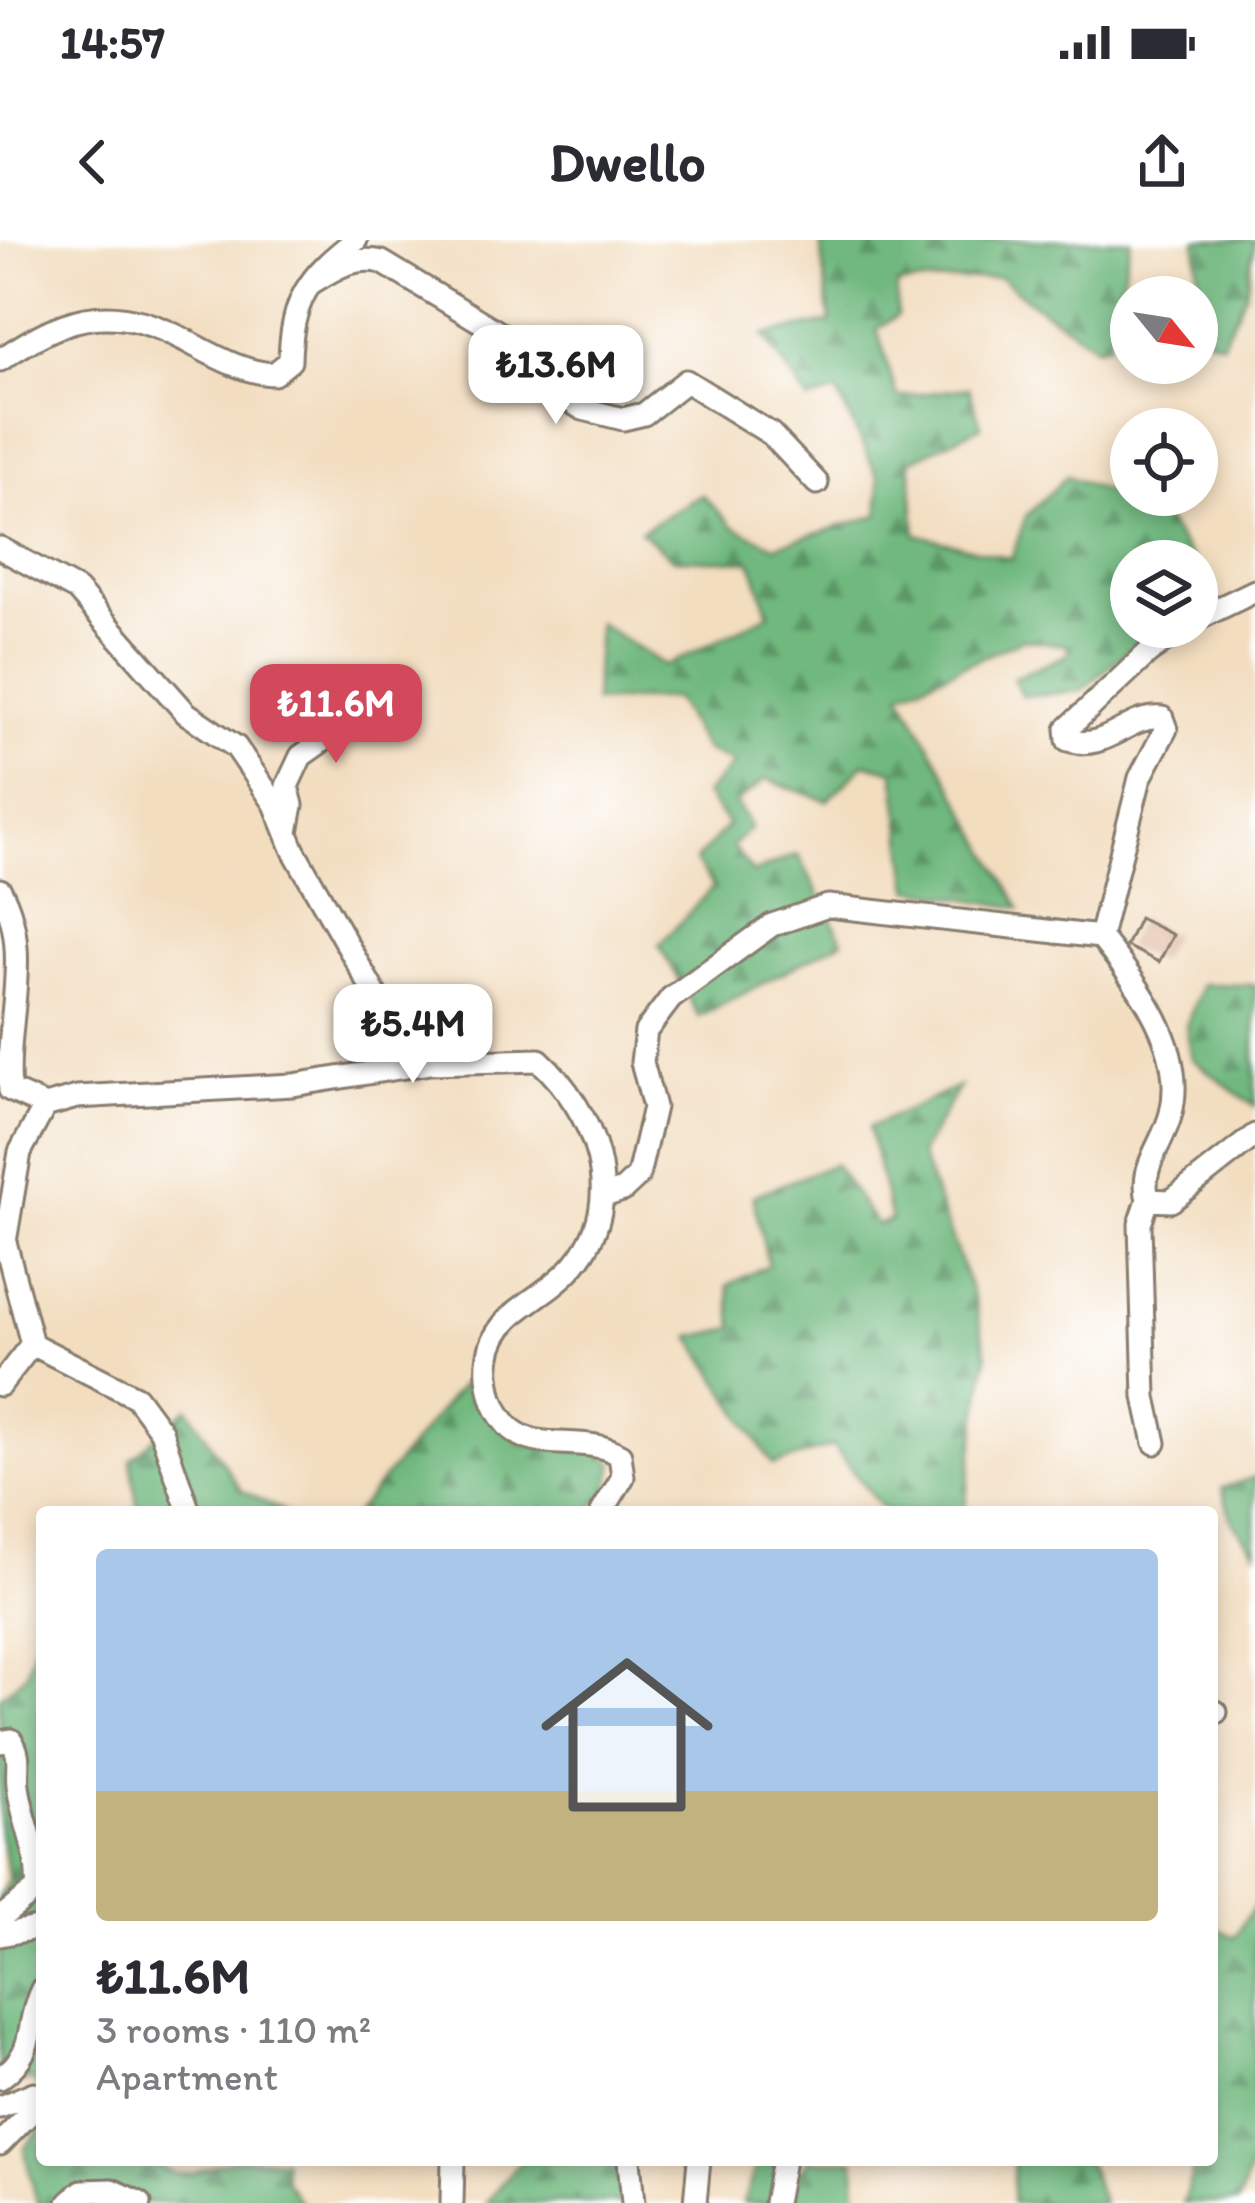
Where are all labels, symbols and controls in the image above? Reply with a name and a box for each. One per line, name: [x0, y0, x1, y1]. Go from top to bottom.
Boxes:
text: 14:57: [60, 15, 165, 69]
icon: back: [60, 129, 126, 195]
icon: share: [1129, 129, 1195, 195]
text: Dwello: [549, 130, 706, 195]
north arrow: [1110, 276, 1218, 384]
map controls: [1110, 276, 1218, 648]
pin: ₺13.6M: [458, 325, 654, 427]
text: ₺13.6M: [495, 340, 617, 387]
button: locate: [1110, 408, 1218, 516]
button: layers: [1110, 540, 1218, 648]
pin: ₺11.6M: [238, 664, 434, 766]
text: ₺11.6M: [277, 679, 395, 726]
pin: ₺5.4M: [329, 984, 497, 1086]
text: ₺5.4M: [360, 999, 466, 1046]
icon: home: [519, 1627, 735, 1843]
text: ₺11.6M: [96, 1945, 250, 2006]
text: 3 rooms · 110 m²: [96, 2006, 371, 2053]
text: Apartment: [96, 2053, 278, 2100]

